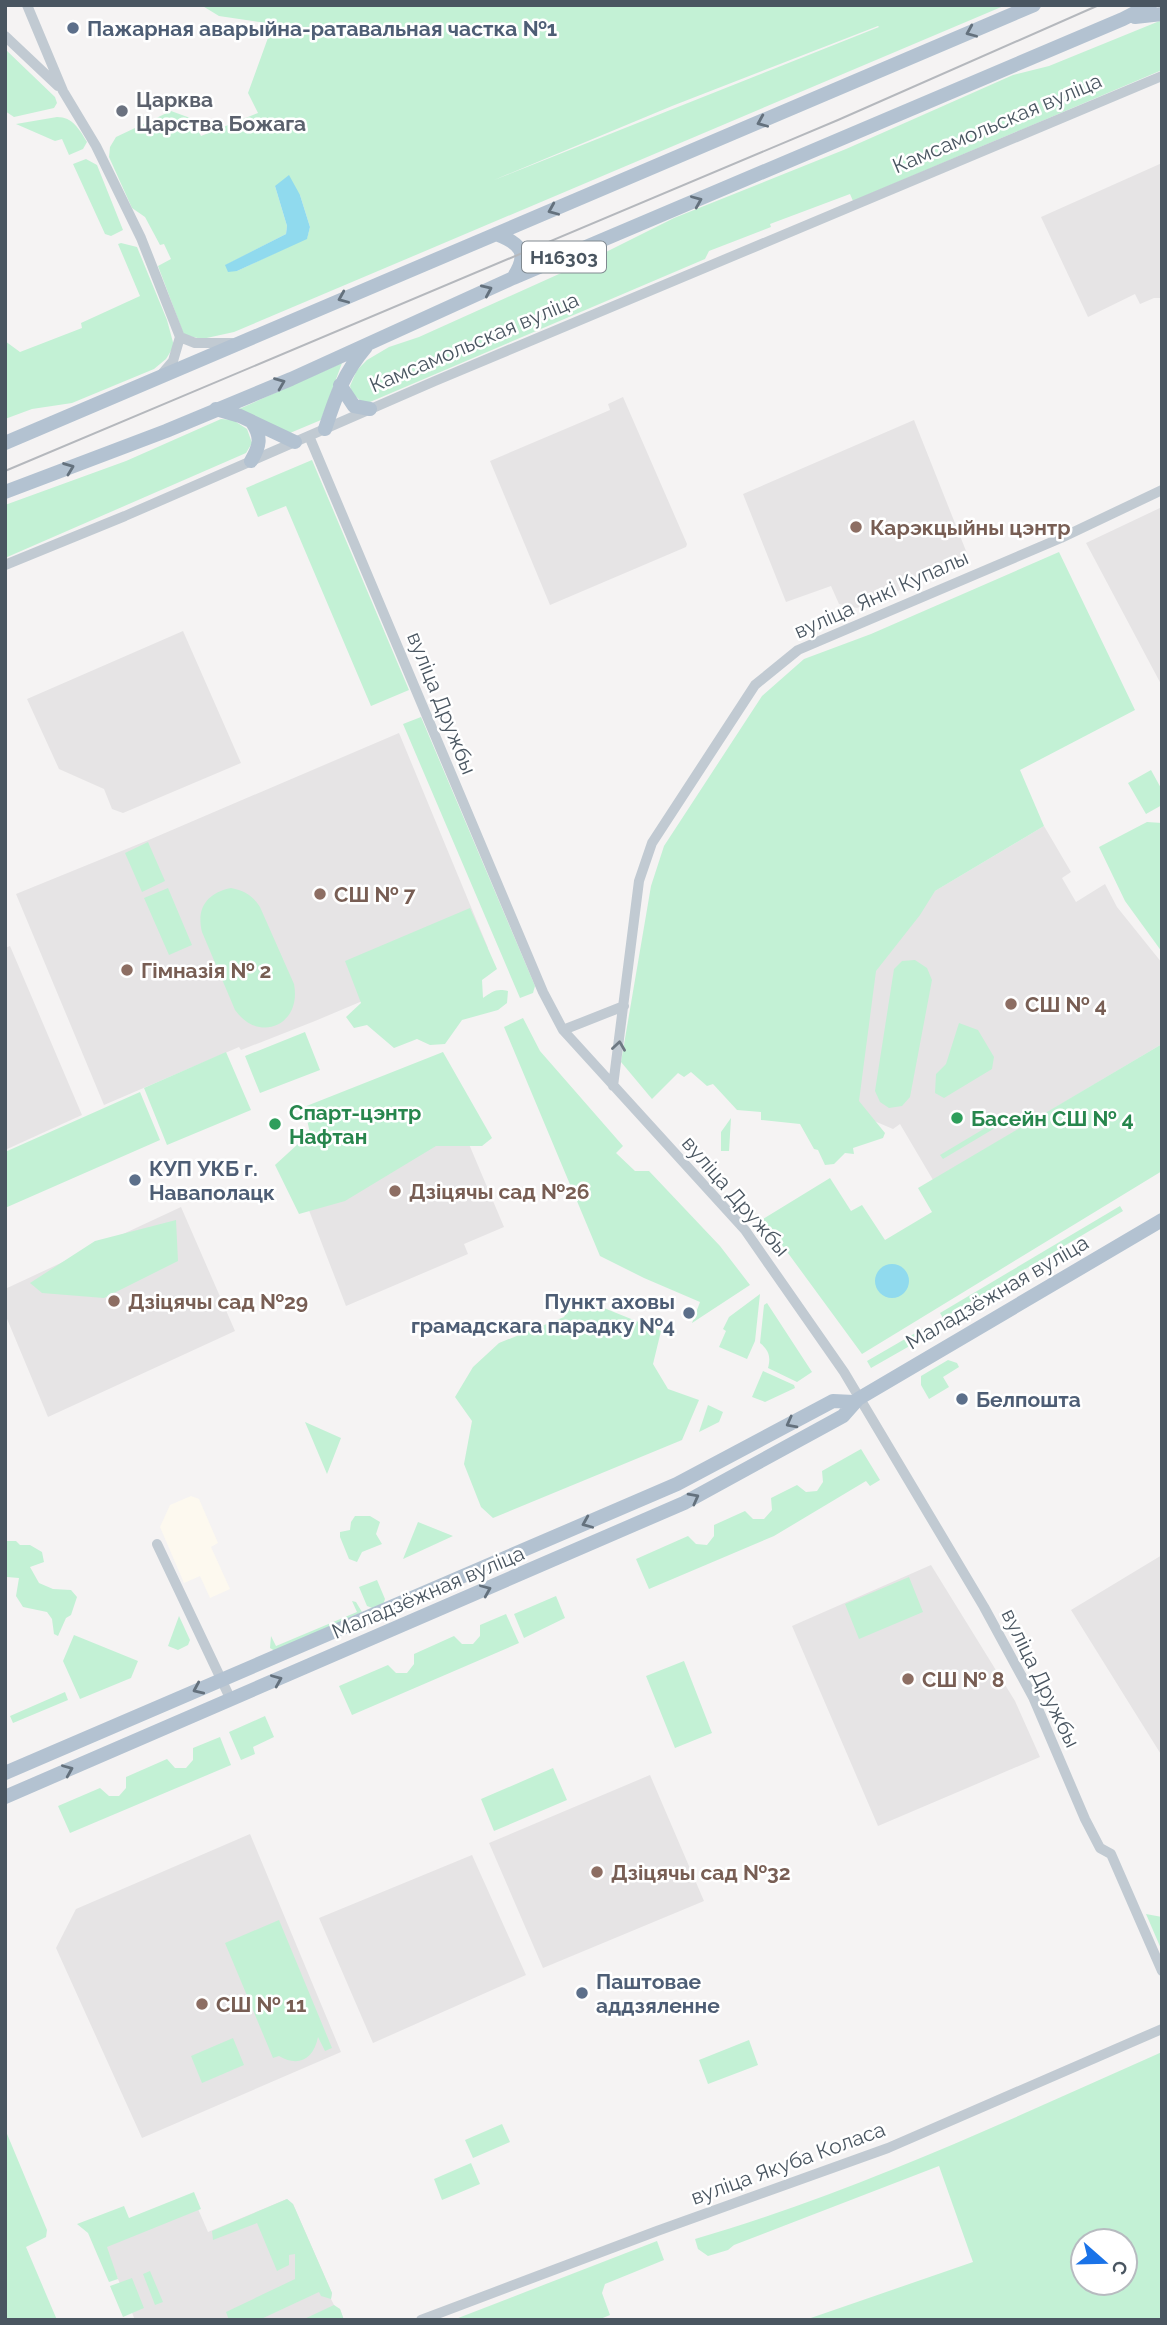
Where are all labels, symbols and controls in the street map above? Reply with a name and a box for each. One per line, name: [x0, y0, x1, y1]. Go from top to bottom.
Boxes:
place label: Пажарная аварыйна-ратавальная частка №1: [87, 16, 557, 41]
marker: Пажарная аварыйна-ратавальная частка №1: [65, 20, 81, 36]
one-way arrow: [966, 24, 979, 38]
street label: Камсамольская вуліца: [889, 68, 1105, 178]
place label: Царква Царства Божага: [136, 87, 306, 136]
marker: Царква Царства Божага: [114, 103, 130, 119]
one-way arrow: [757, 113, 769, 127]
one-way arrow: [690, 195, 702, 209]
one-way arrow: [547, 202, 560, 216]
road number: Н16303: [522, 242, 606, 272]
one-way arrow: [480, 284, 493, 298]
street label: Камсамольская вуліца: [366, 287, 582, 397]
one-way arrow: [338, 290, 350, 304]
one-way arrow: [274, 378, 286, 392]
one-way arrow: [62, 462, 74, 476]
place label: Карэкцыйны цэнтр: [870, 515, 1071, 540]
marker: Карэкцыйны цэнтр: [848, 519, 864, 535]
street label: вуліца Янкі Купалы: [790, 544, 972, 644]
street label: вуліца Дружбы: [402, 628, 482, 778]
place label: СШ № 7: [334, 882, 416, 907]
marker: СШ № 7: [312, 886, 328, 902]
place label: Гімназія № 2: [141, 958, 271, 983]
marker: Гімназія № 2: [119, 962, 135, 978]
place label: СШ № 4: [1025, 992, 1107, 1017]
marker: СШ № 4: [1003, 996, 1019, 1012]
one-way arrow: [611, 1040, 626, 1052]
place label: Спарт-цэнтр Нафтан: [289, 1100, 421, 1149]
place label: Басейн СШ № 4: [971, 1106, 1134, 1131]
marker: Басейн СШ № 4: [949, 1110, 965, 1126]
marker: Спарт-цэнтр Нафтан: [267, 1116, 283, 1132]
street label: вуліца Дружбы: [677, 1131, 795, 1261]
place label: КУП УКБ г. Наваполацк: [149, 1156, 275, 1205]
marker: КУП УКБ г. Наваполацк: [127, 1172, 143, 1188]
place label: Дзіцячы сад №26: [409, 1179, 590, 1204]
marker: Дзіцячы сад №26: [387, 1183, 403, 1199]
street label: Маладзёжная вуліца: [901, 1230, 1093, 1354]
place label: Дзіцячы сад №29: [128, 1289, 308, 1314]
place label: Пункт аховы грамадскага парадку №4: [411, 1289, 675, 1338]
marker: Дзіцячы сад №29: [106, 1293, 122, 1309]
marker: Пункт аховы грамадскага парадку №4: [681, 1305, 697, 1321]
place label: Белпошта: [976, 1387, 1081, 1412]
marker: Белпошта: [954, 1391, 970, 1407]
one-way arrow: [786, 1415, 799, 1428]
one-way arrow: [687, 1492, 699, 1506]
one-way arrow: [582, 1514, 594, 1528]
street label: Маладзёжная вуліца: [328, 1540, 528, 1644]
one-way arrow: [479, 1584, 491, 1598]
street label: вуліца Дружбы: [997, 1605, 1085, 1751]
place label: СШ № 8: [922, 1667, 1004, 1692]
marker: СШ № 8: [900, 1671, 916, 1687]
one-way arrow: [270, 1674, 282, 1688]
one-way arrow: [192, 1681, 205, 1695]
one-way arrow: [61, 1764, 73, 1778]
place label: Дзіцячы сад №32: [611, 1860, 791, 1885]
marker: Дзіцячы сад №32: [589, 1864, 605, 1880]
place label: Паштовае аддзяленне: [596, 1969, 720, 2018]
marker: Паштовае аддзяленне: [574, 1985, 590, 2001]
place label: СШ № 11: [216, 1992, 306, 2017]
marker: СШ № 11: [194, 1996, 210, 2012]
street label: вуліца Якуба Коласа: [687, 2116, 889, 2210]
north arrow: [1069, 2227, 1139, 2297]
text: С: [1107, 2258, 1133, 2278]

